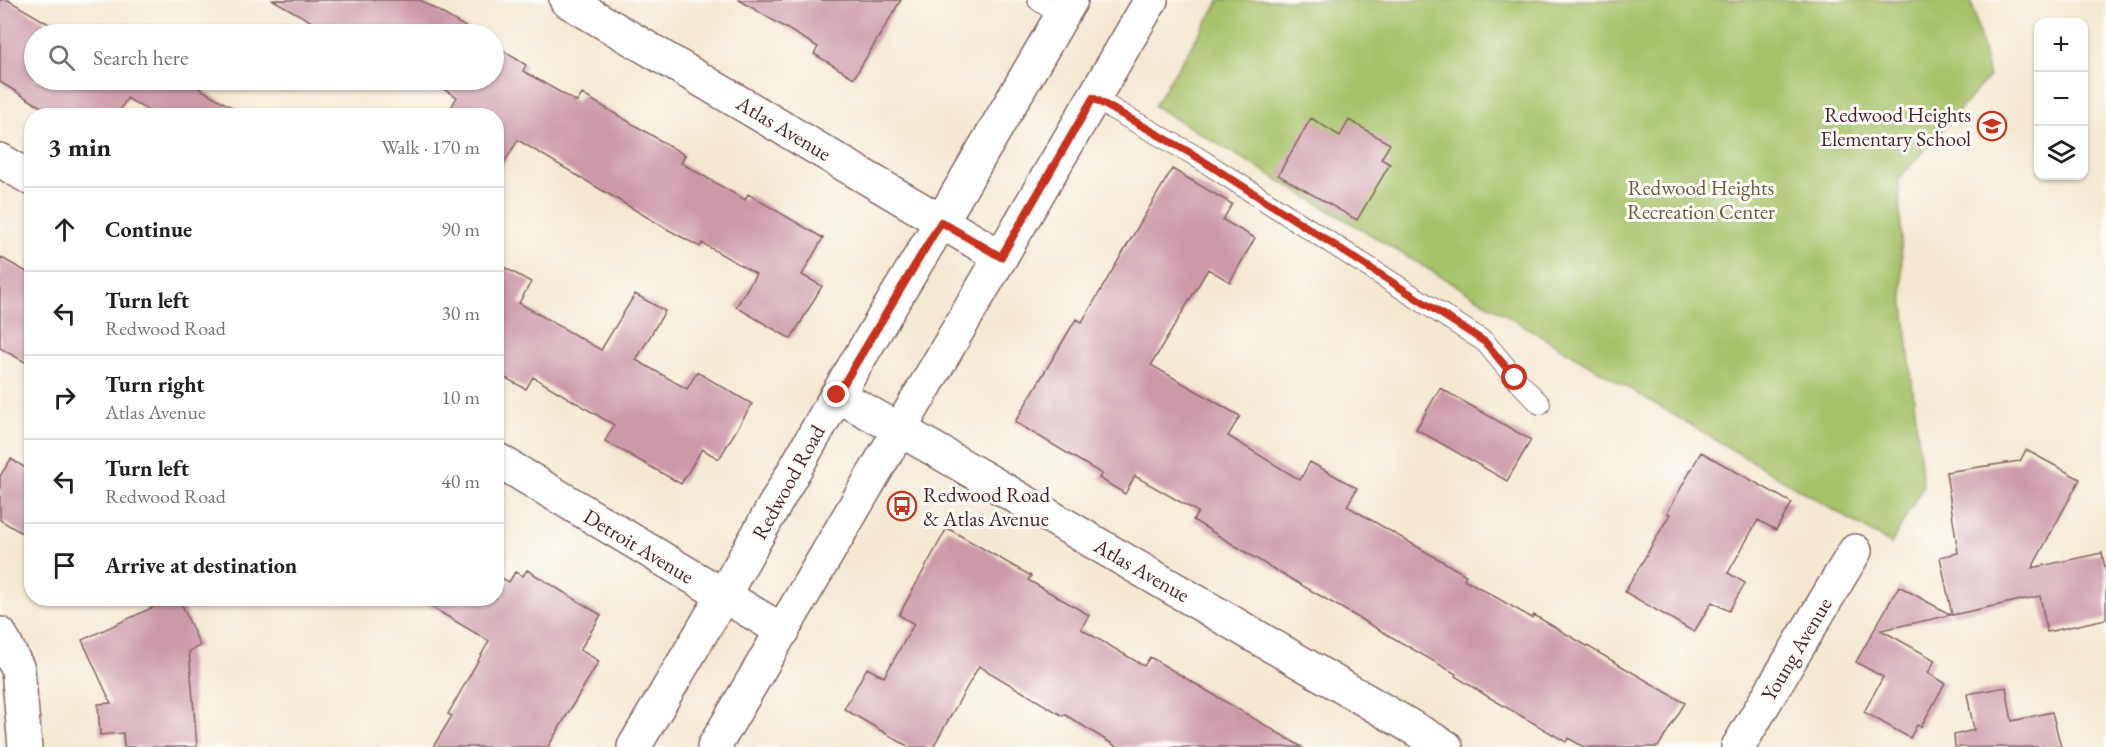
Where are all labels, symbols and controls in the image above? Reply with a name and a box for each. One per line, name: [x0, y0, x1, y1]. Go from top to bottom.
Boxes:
map controls: [2034, 18, 2088, 180]
button: +: [2034, 18, 2088, 72]
search box: [24, 24, 504, 90]
icon: search: [45, 41, 78, 74]
text: Search here: [93, 43, 188, 72]
button: −: [2034, 72, 2088, 126]
street label: Atlas Avenue: [731, 89, 836, 167]
place label: Redwood Heights Elementary School: [1820, 101, 1971, 152]
school or university icon: Redwood Heights Elementary School: [1976, 110, 2008, 142]
button: layers: [2034, 126, 2088, 180]
text: 3 min: [48, 130, 111, 164]
text: Walk · 170 m: [381, 134, 480, 160]
park label: Redwood Heights Recreation Center: [1627, 174, 1775, 225]
icon: ahead: [48, 213, 81, 246]
text: Continue: [105, 215, 192, 244]
text: 90 m: [441, 216, 480, 242]
text: Turn left: [105, 286, 189, 315]
icon: left: [48, 297, 81, 330]
text: 30 m: [441, 300, 480, 326]
text: Redwood Road: [105, 315, 226, 341]
route start: [1501, 364, 1527, 390]
text: Turn right: [105, 370, 204, 399]
icon: right: [48, 381, 81, 414]
route end: [823, 381, 849, 407]
text: 10 m: [441, 384, 480, 410]
text: Atlas Avenue: [105, 399, 206, 425]
street label: Redwood Road: [745, 420, 831, 544]
text: Turn left: [105, 454, 189, 483]
icon: left: [48, 465, 81, 498]
text: 40 m: [441, 468, 480, 494]
place label: Redwood Road & Atlas Avenue: [923, 481, 1050, 532]
text: Redwood Road: [105, 483, 226, 509]
bus stop icon: Redwood Road & Atlas Avenue: [886, 490, 918, 522]
street label: Detroit Avenue: [579, 502, 699, 590]
street label: Atlas Avenue: [1089, 531, 1195, 608]
icon: arrive: [48, 549, 81, 582]
text: Arrive at destination: [105, 551, 297, 580]
street label: Young Avenue: [1755, 592, 1837, 706]

